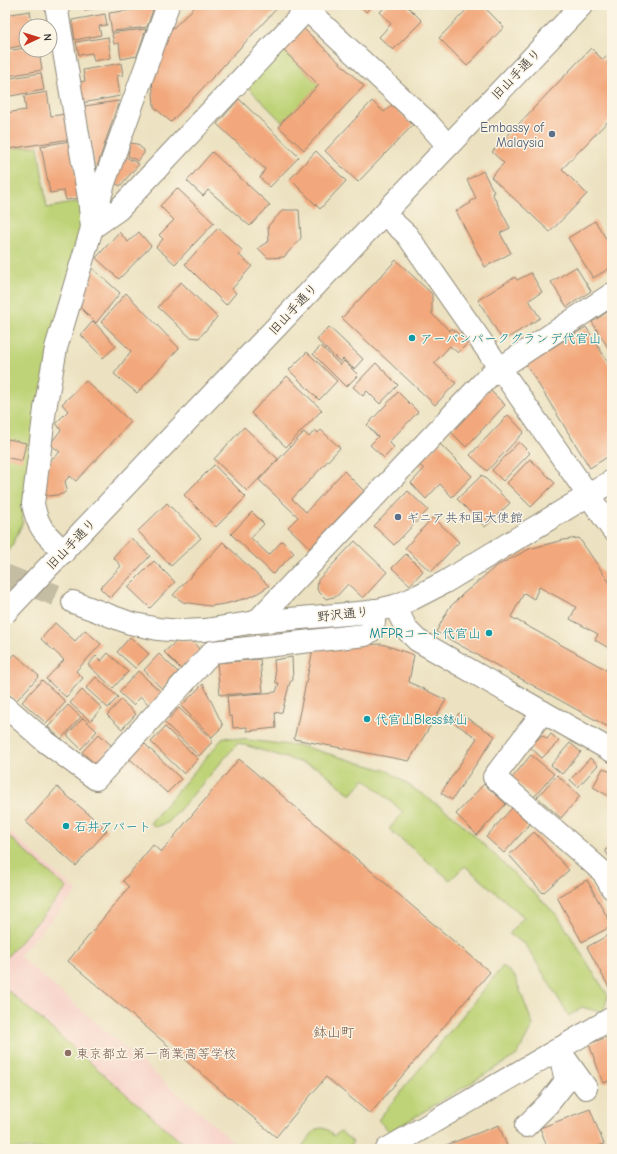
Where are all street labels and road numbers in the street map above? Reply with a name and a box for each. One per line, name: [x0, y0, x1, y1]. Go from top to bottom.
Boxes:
street label: 旧山手通り: [488, 45, 544, 103]
street label: 旧山手通り: [265, 280, 321, 338]
street label: 旧山手通り: [43, 515, 99, 573]
street label: 野沢通り: [316, 604, 370, 624]

